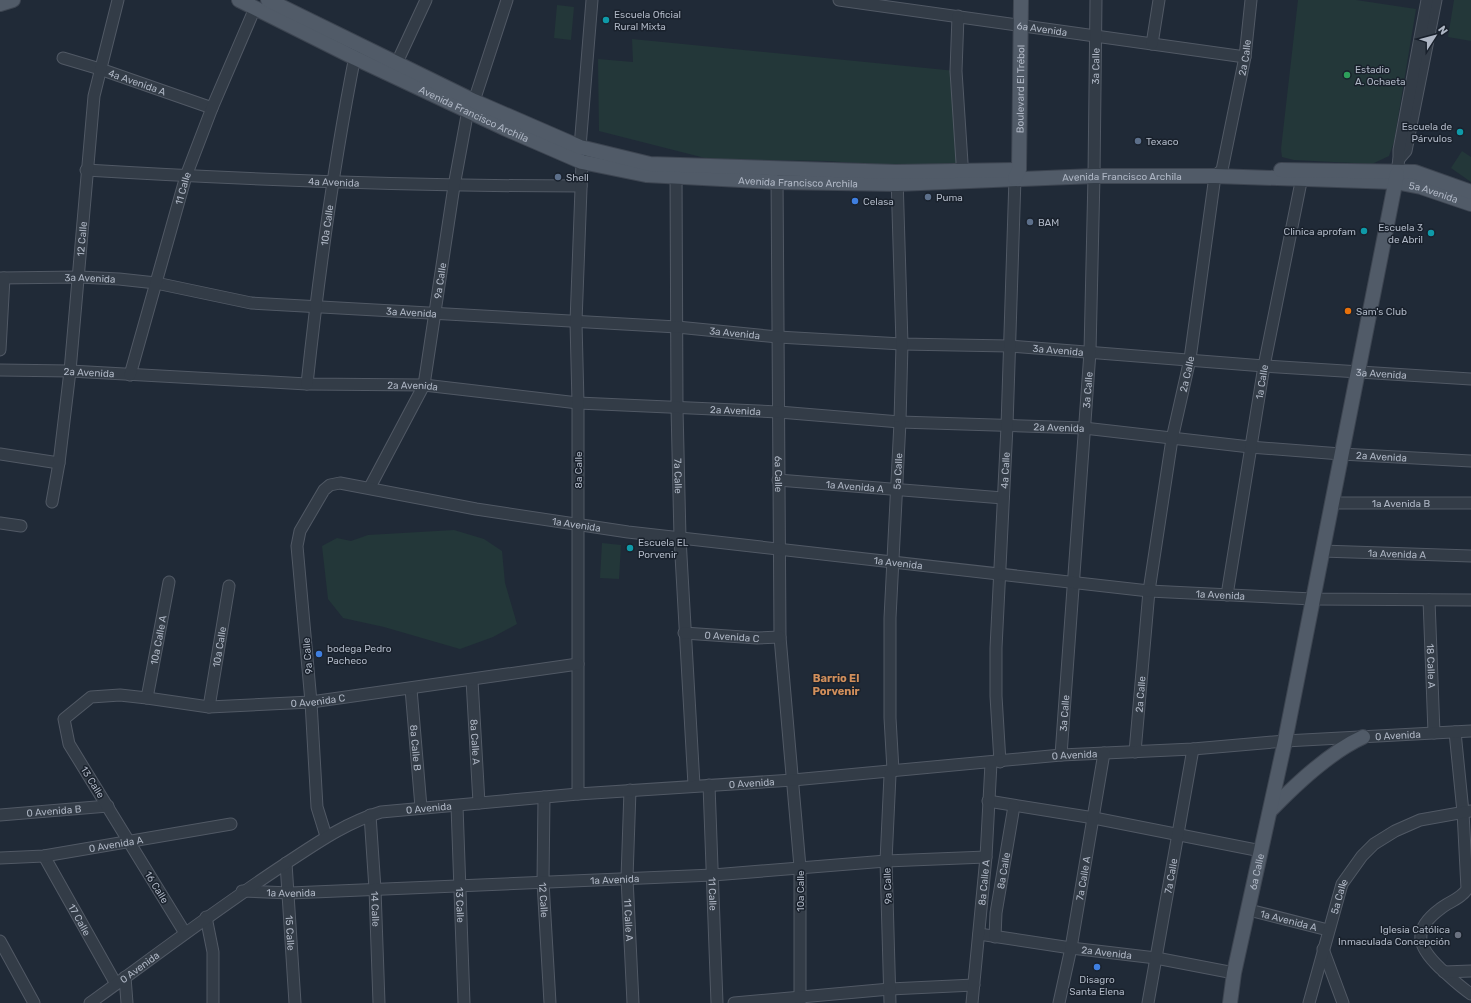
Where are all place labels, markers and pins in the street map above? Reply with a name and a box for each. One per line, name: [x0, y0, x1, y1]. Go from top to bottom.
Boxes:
place label: Escuela Oficial Rural Mixta: [614, 9, 681, 33]
marker: Escuela Oficial Rural Mixta: [601, 15, 611, 25]
place label: Estadio A. Ochaeta: [1355, 64, 1406, 88]
marker: Estadio A. Ochaeta: [1342, 70, 1352, 80]
place label: Escuela de Párvulos: [1402, 121, 1452, 145]
marker: Escuela de Párvulos: [1455, 127, 1465, 137]
marker: Texaco: [1133, 136, 1143, 146]
place label: Texaco: [1146, 136, 1179, 148]
marker: Shell: [553, 172, 563, 182]
place label: Shell: [566, 172, 589, 184]
marker: Puma: [923, 192, 933, 202]
place label: Puma: [936, 192, 963, 204]
marker: Celasa: [850, 196, 860, 206]
place label: Celasa: [863, 196, 894, 208]
marker: BAM: [1025, 217, 1035, 227]
place label: BAM: [1038, 217, 1059, 229]
place label: Escuela 3 de Abril: [1378, 222, 1423, 246]
place label: Clinica aprofam: [1283, 226, 1356, 238]
marker: Clinica aprofam: [1359, 226, 1369, 236]
marker: Escuela 3 de Abril: [1426, 228, 1436, 238]
marker: Sam's Club: [1343, 306, 1353, 316]
place label: Sam's Club: [1356, 306, 1407, 318]
place label: Escuela EL Porvenir: [638, 537, 689, 561]
marker: Escuela EL Porvenir: [625, 543, 635, 553]
place label: bodega Pedro Pacheco: [327, 643, 392, 667]
marker: bodega Pedro Pacheco: [314, 649, 324, 659]
place label: Iglesia Católica Inmaculada Concepción: [1338, 924, 1450, 948]
marker: Iglesia Católica Inmaculada Concepción: [1453, 930, 1463, 940]
marker: Disagro Santa Elena: [1092, 962, 1102, 972]
place label: Disagro Santa Elena: [1069, 974, 1125, 998]

